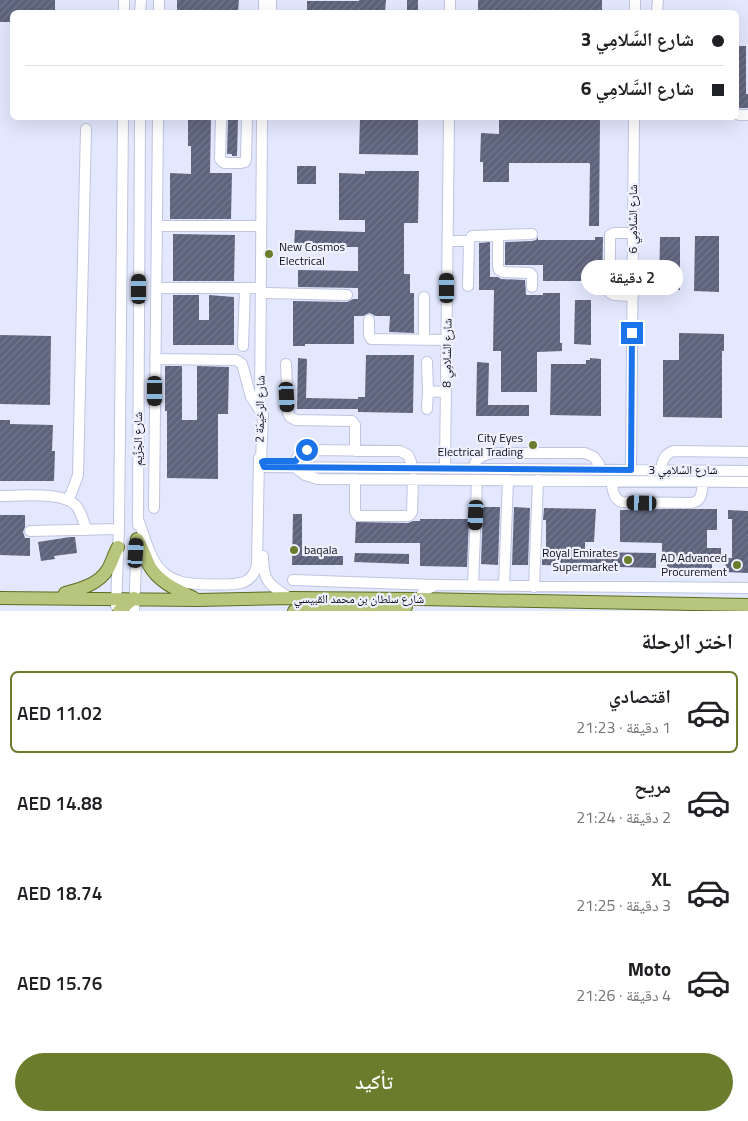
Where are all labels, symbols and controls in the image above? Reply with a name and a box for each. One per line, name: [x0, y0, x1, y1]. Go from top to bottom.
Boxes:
text: شارع السَّلامِي 3: [581, 24, 694, 53]
text: شارع السَّلامِي 6: [581, 73, 694, 102]
street label: شارع السَّلامِي 6: [623, 184, 643, 254]
place label: New Cosmos Electrical: [279, 237, 346, 270]
marker: New Cosmos Electrical: [263, 248, 275, 260]
callout: 2 دقيقة: [581, 260, 683, 296]
text: 2 دقيقة: [609, 265, 655, 289]
car: [439, 273, 454, 303]
car: [131, 274, 146, 304]
street label: شارع السَّلامِي 8: [436, 318, 458, 388]
route end: [621, 322, 643, 344]
street label: شارع الرخيمَة 2: [249, 375, 270, 443]
car: [147, 376, 162, 406]
car: [278, 382, 295, 412]
street label: شارع الجَزِّيم: [128, 412, 147, 466]
place label: City Eyes Electrical Trading: [438, 428, 523, 461]
route start: [296, 439, 318, 461]
marker: City Eyes Electrical Trading: [527, 439, 539, 451]
street label: شارع السَّلامِي 3: [648, 460, 718, 480]
car: [626, 495, 657, 511]
car: [467, 500, 484, 530]
car: [127, 538, 144, 568]
place label: baqala: [304, 540, 337, 559]
place label: Royal Emirates Supermarket: [542, 543, 619, 576]
marker: baqala: [288, 544, 300, 556]
place label: AD Advanced Procurement: [660, 548, 728, 581]
marker: Royal Emirates Supermarket: [622, 554, 634, 566]
marker: AD Advanced Procurement: [731, 559, 743, 571]
street label: شارع سلطان بن محمد القبيسي: [294, 589, 424, 609]
text: اختر الرحلة: [641, 624, 733, 658]
text: اقتصادي: [609, 681, 671, 710]
icon: car: [686, 690, 731, 735]
text: AED 11.02: [17, 698, 102, 727]
text: 1 دقيقة · 21:23: [576, 715, 671, 739]
text: مريح: [634, 771, 671, 800]
icon: car: [686, 780, 731, 825]
text: AED 14.88: [17, 788, 102, 817]
text: 2 دقيقة · 21:24: [576, 805, 671, 829]
text: XL: [651, 864, 671, 893]
icon: car: [686, 870, 731, 915]
text: AED 18.74: [17, 878, 102, 907]
text: 3 دقيقة · 21:25: [576, 893, 671, 917]
text: Moto: [628, 954, 671, 983]
icon: car: [686, 960, 731, 1005]
text: AED 15.76: [17, 968, 102, 997]
text: 4 دقيقة · 21:26: [576, 983, 671, 1007]
button: تأكيد: [15, 1053, 733, 1111]

